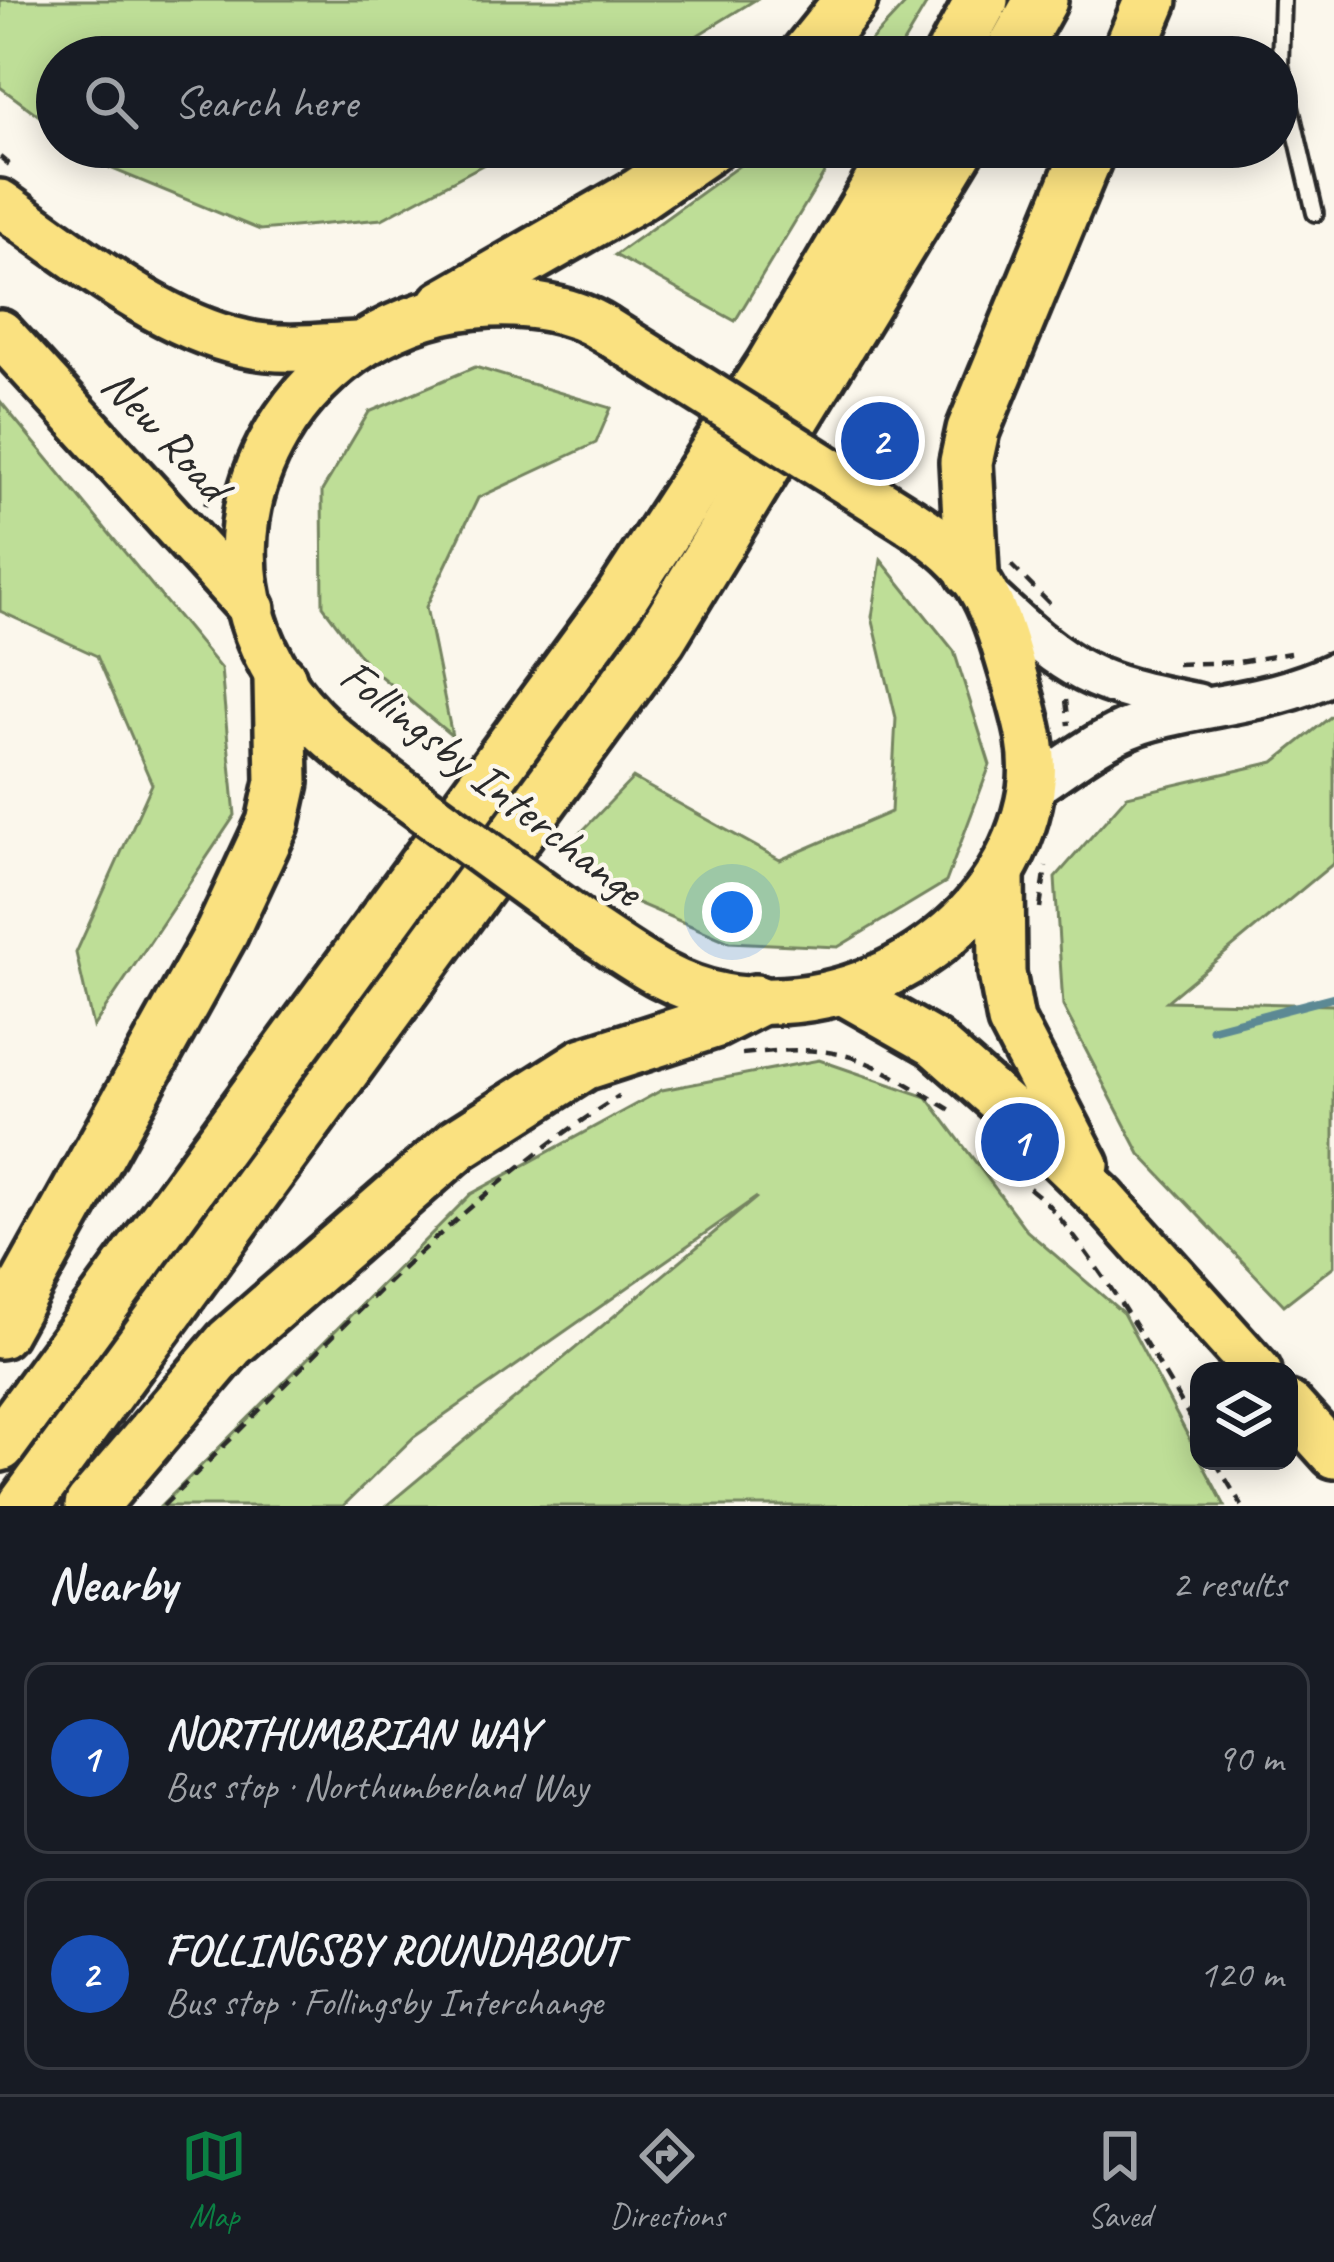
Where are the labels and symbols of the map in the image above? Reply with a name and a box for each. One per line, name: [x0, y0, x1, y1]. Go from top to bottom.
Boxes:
street label: New Road: [89, 355, 248, 518]
pin: 2: [841, 396, 919, 486]
street label: Follingsby Interchange: [328, 645, 658, 921]
your location: [702, 882, 762, 942]
pin: 1: [981, 1097, 1059, 1187]

